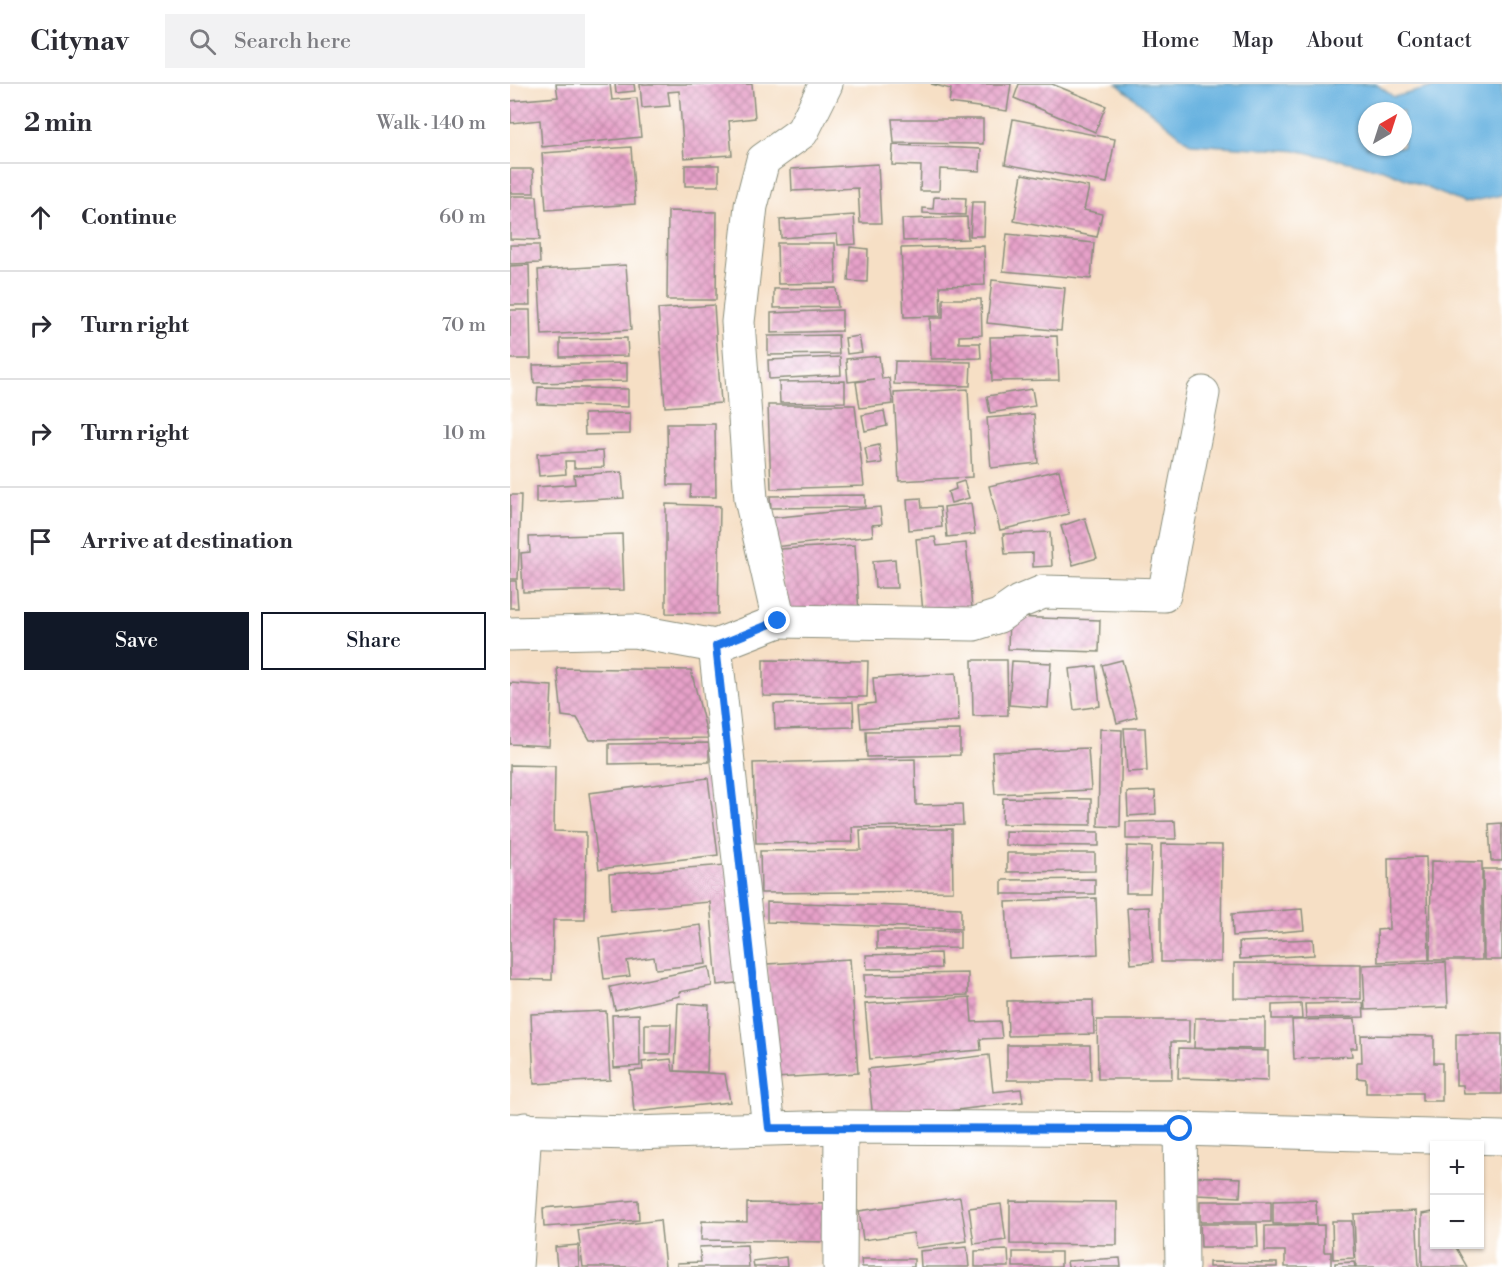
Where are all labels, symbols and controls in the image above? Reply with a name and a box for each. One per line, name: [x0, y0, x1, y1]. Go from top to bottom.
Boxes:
search box: [165, 14, 585, 68]
text: Citynav: [30, 24, 129, 59]
icon: search: [186, 25, 219, 58]
text: Search here: [234, 28, 351, 55]
text: Home: [1142, 28, 1199, 54]
text: Map: [1232, 28, 1274, 54]
text: About: [1307, 28, 1364, 54]
text: Contact: [1397, 28, 1472, 54]
north arrow: [1358, 102, 1412, 156]
text: 2 min: [24, 107, 92, 139]
text: Walk · 140 m: [376, 111, 486, 136]
icon: ahead: [24, 201, 57, 234]
text: Continue: [81, 204, 177, 231]
text: 60 m: [439, 205, 486, 230]
icon: right: [24, 309, 57, 342]
text: Turn right: [81, 312, 189, 339]
text: 70 m: [442, 313, 486, 338]
icon: right: [24, 417, 57, 450]
text: Turn right: [81, 420, 189, 447]
text: 10 m: [443, 421, 486, 446]
icon: arrive: [24, 525, 57, 558]
text: Arrive at destination: [81, 528, 293, 555]
route end: [764, 607, 790, 633]
button: Save: [24, 612, 249, 670]
button: Share: [261, 612, 486, 670]
route start: [1166, 1115, 1192, 1141]
map controls: [1430, 1141, 1484, 1249]
button: +: [1430, 1141, 1484, 1195]
button: −: [1430, 1195, 1484, 1249]

